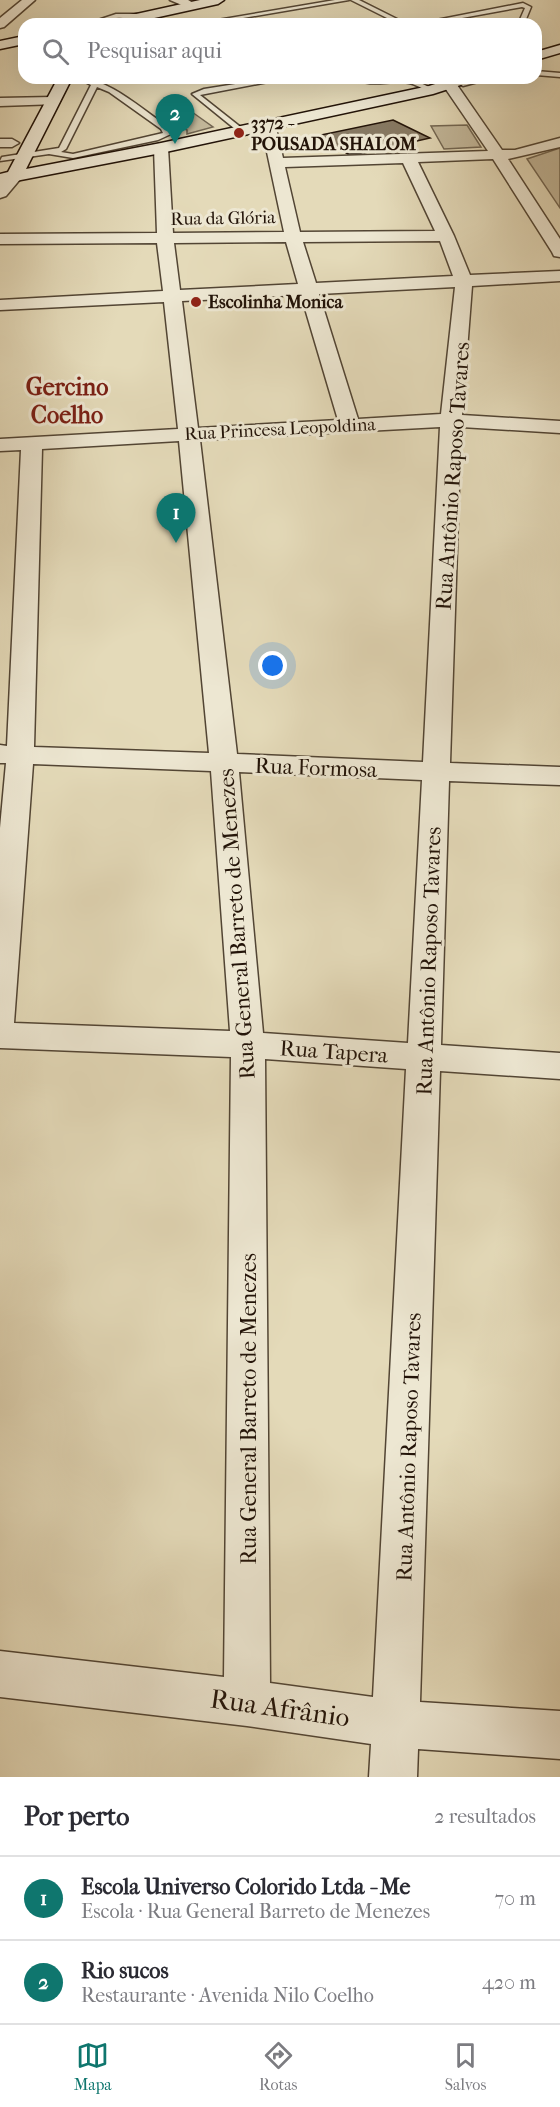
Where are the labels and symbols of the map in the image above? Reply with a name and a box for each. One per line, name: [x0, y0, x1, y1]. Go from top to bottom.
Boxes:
pin: 2: [156, 94, 195, 144]
place label: 3372 - POUSADA SHALOM: [251, 113, 417, 155]
marker: 3372 - POUSADA SHALOM: [232, 126, 246, 140]
street label: Rua da Glória: [170, 207, 276, 230]
place label: Escolinha Monica: [208, 292, 343, 313]
marker: Escolinha Monica: [189, 295, 203, 309]
street label: Rua Antônio Raposo Tavares: [431, 341, 475, 611]
district label: Gercino Coelho: [26, 373, 108, 429]
street label: Rua Princesa Leopoldina: [184, 414, 377, 445]
pin: 1: [156, 494, 195, 543]
your location: [258, 651, 287, 680]
street label: Rua Formosa: [254, 753, 379, 783]
street label: Rua General Barreto de Menezes: [213, 768, 261, 1080]
street label: Rua Antônio Raposo Tavares: [411, 826, 447, 1096]
street label: Rua Tapera: [279, 1035, 390, 1069]
street label: Rua General Barreto de Menezes: [236, 1253, 262, 1565]
street label: Rua Antônio Raposo Tavares: [391, 1312, 427, 1582]
street label: Rua Afrânio: [208, 1682, 352, 1734]

